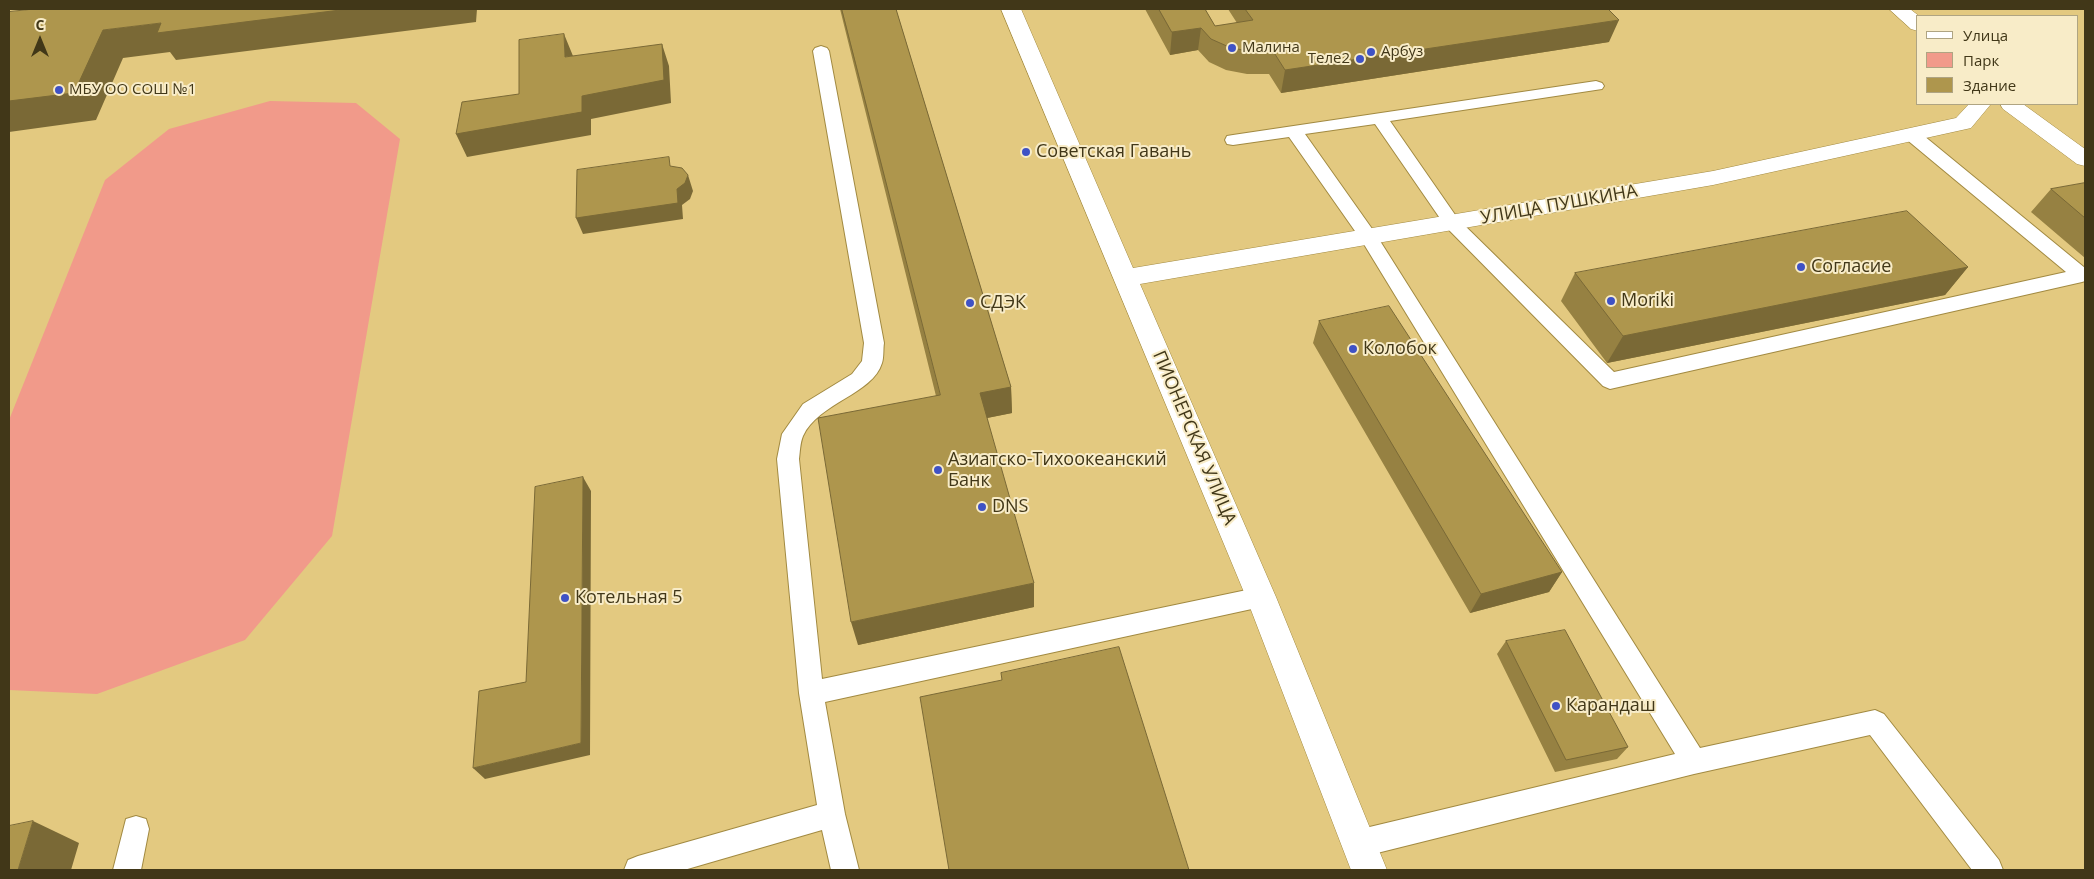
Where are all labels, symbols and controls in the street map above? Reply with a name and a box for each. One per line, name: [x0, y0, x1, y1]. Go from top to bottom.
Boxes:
north arrow: [15, 15, 65, 65]
text: С: [36, 15, 44, 34]
legend: [1916, 15, 2079, 105]
text: Улица: [1963, 25, 2008, 45]
place label: Малина: [1242, 39, 1300, 57]
marker: Малина: [1226, 42, 1238, 54]
place label: Арбуз: [1381, 43, 1423, 61]
marker: Арбуз: [1365, 46, 1377, 58]
place label: Теле2: [1308, 50, 1350, 68]
text: Парк: [1963, 50, 1999, 70]
marker: Теле2: [1354, 53, 1366, 65]
text: Здание: [1963, 75, 2016, 95]
place label: МБУ ОО СОШ №1: [69, 81, 196, 99]
marker: МБУ ОО СОШ №1: [53, 84, 65, 96]
place label: Советская Гавань: [1036, 141, 1191, 163]
marker: Советская Гавань: [1020, 146, 1032, 158]
street label: УЛИЦА ПУШКИНА: [1479, 181, 1639, 229]
place label: Согласие: [1811, 256, 1891, 278]
marker: Согласие: [1795, 261, 1807, 273]
place label: Moriki: [1621, 290, 1674, 312]
place label: СДЭК: [980, 292, 1026, 314]
marker: Moriki: [1605, 295, 1617, 307]
marker: СДЭК: [964, 297, 976, 309]
place label: Колобок: [1363, 338, 1437, 360]
marker: Колобок: [1347, 343, 1359, 355]
street label: ПИОНЕРСКАЯ УЛИЦА: [1148, 348, 1240, 528]
place label: Азиатско-Тихоокеанский Банк: [948, 449, 1167, 492]
marker: Азиатско-Тихоокеанский Банк: [932, 464, 944, 476]
place label: DNS: [992, 496, 1028, 518]
marker: DNS: [976, 501, 988, 513]
place label: Котельная 5: [575, 587, 683, 609]
marker: Котельная 5: [559, 592, 571, 604]
place label: Карандаш: [1566, 695, 1656, 717]
marker: Карандаш: [1550, 700, 1562, 712]

